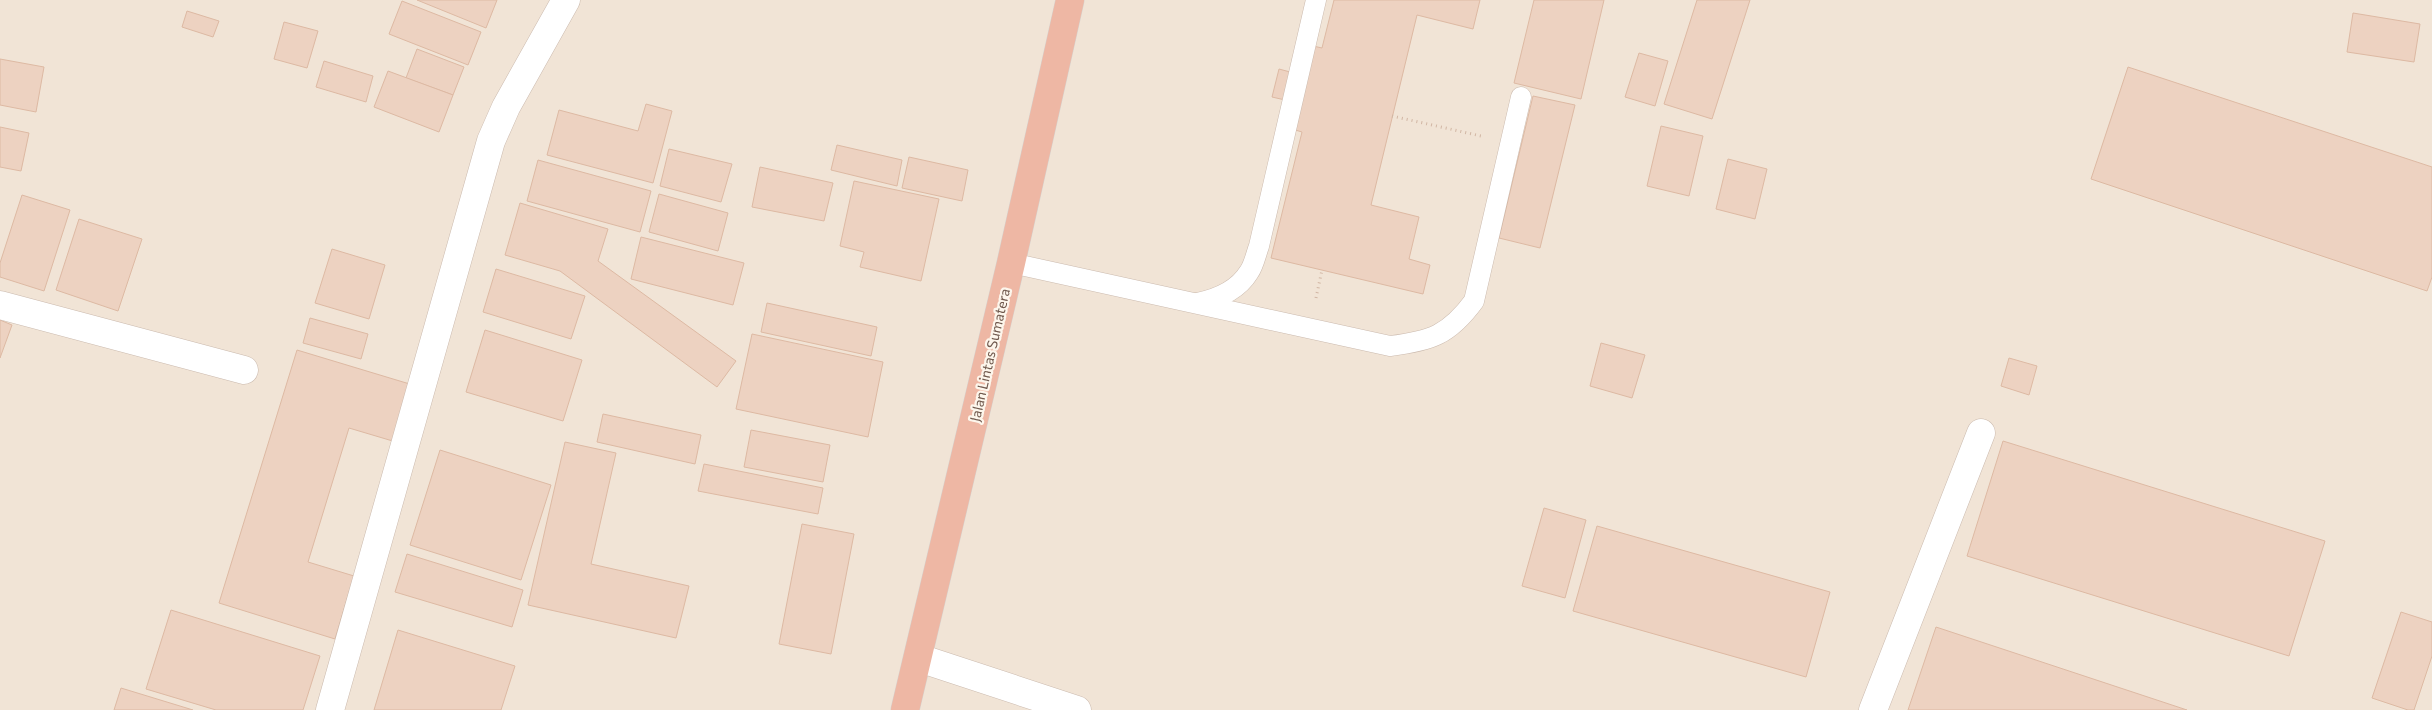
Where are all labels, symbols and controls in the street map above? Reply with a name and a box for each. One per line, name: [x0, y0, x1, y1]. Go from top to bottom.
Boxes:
street label: Jalan Lintas Sumatera: [966, 287, 1013, 423]

